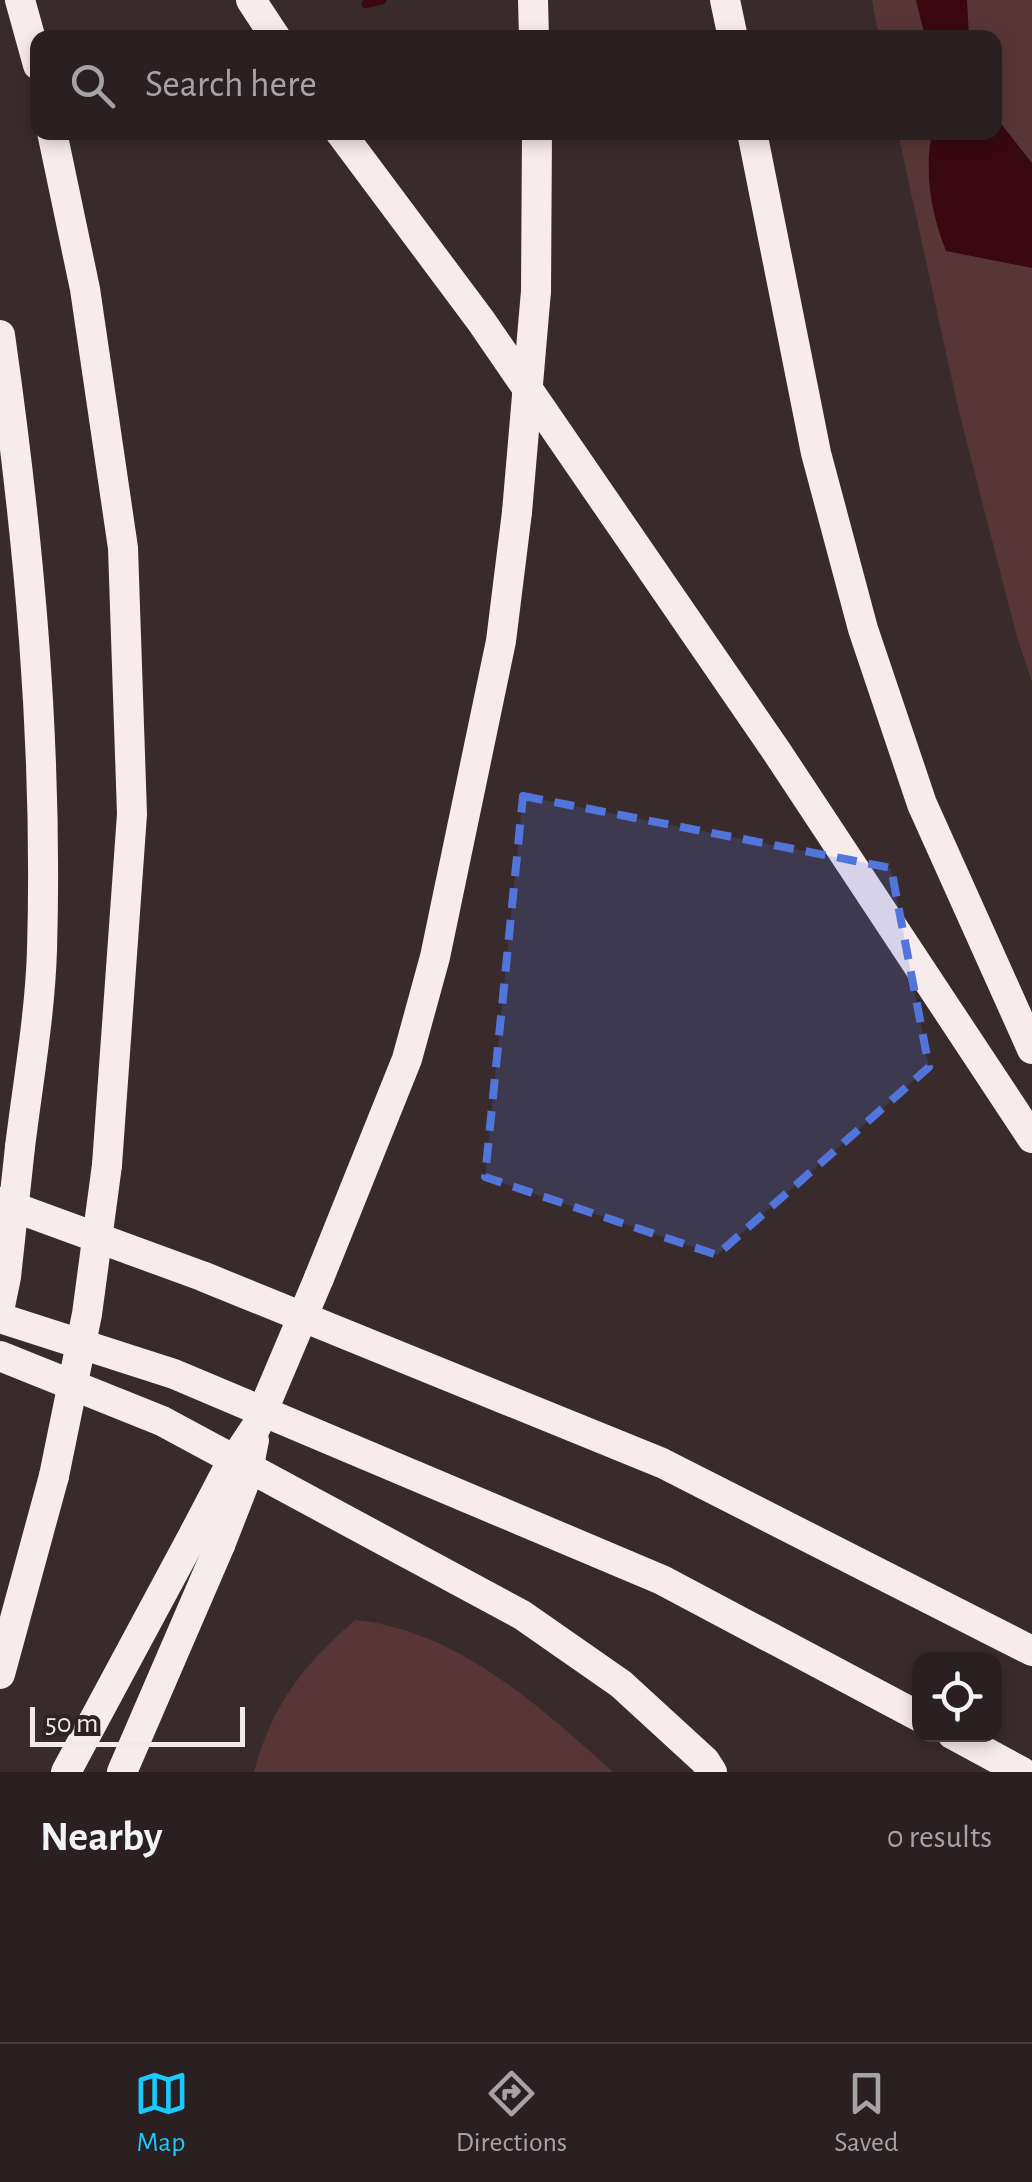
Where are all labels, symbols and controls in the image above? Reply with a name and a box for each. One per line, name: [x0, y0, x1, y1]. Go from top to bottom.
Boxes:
search box: [30, 30, 1002, 140]
icon: search: [65, 58, 120, 113]
text: Search here: [145, 66, 317, 104]
map controls: [912, 1652, 1002, 1742]
button: locate: [912, 1652, 1002, 1742]
scale bar: [30, 1702, 245, 1746]
text: 50 m: [45, 1710, 99, 1738]
text: Nearby: [40, 1816, 163, 1858]
text: 0 results: [887, 1821, 992, 1853]
tab: Map: [134, 2066, 189, 2160]
tab: Directions: [456, 2066, 567, 2160]
tab: Saved: [834, 2066, 898, 2160]

